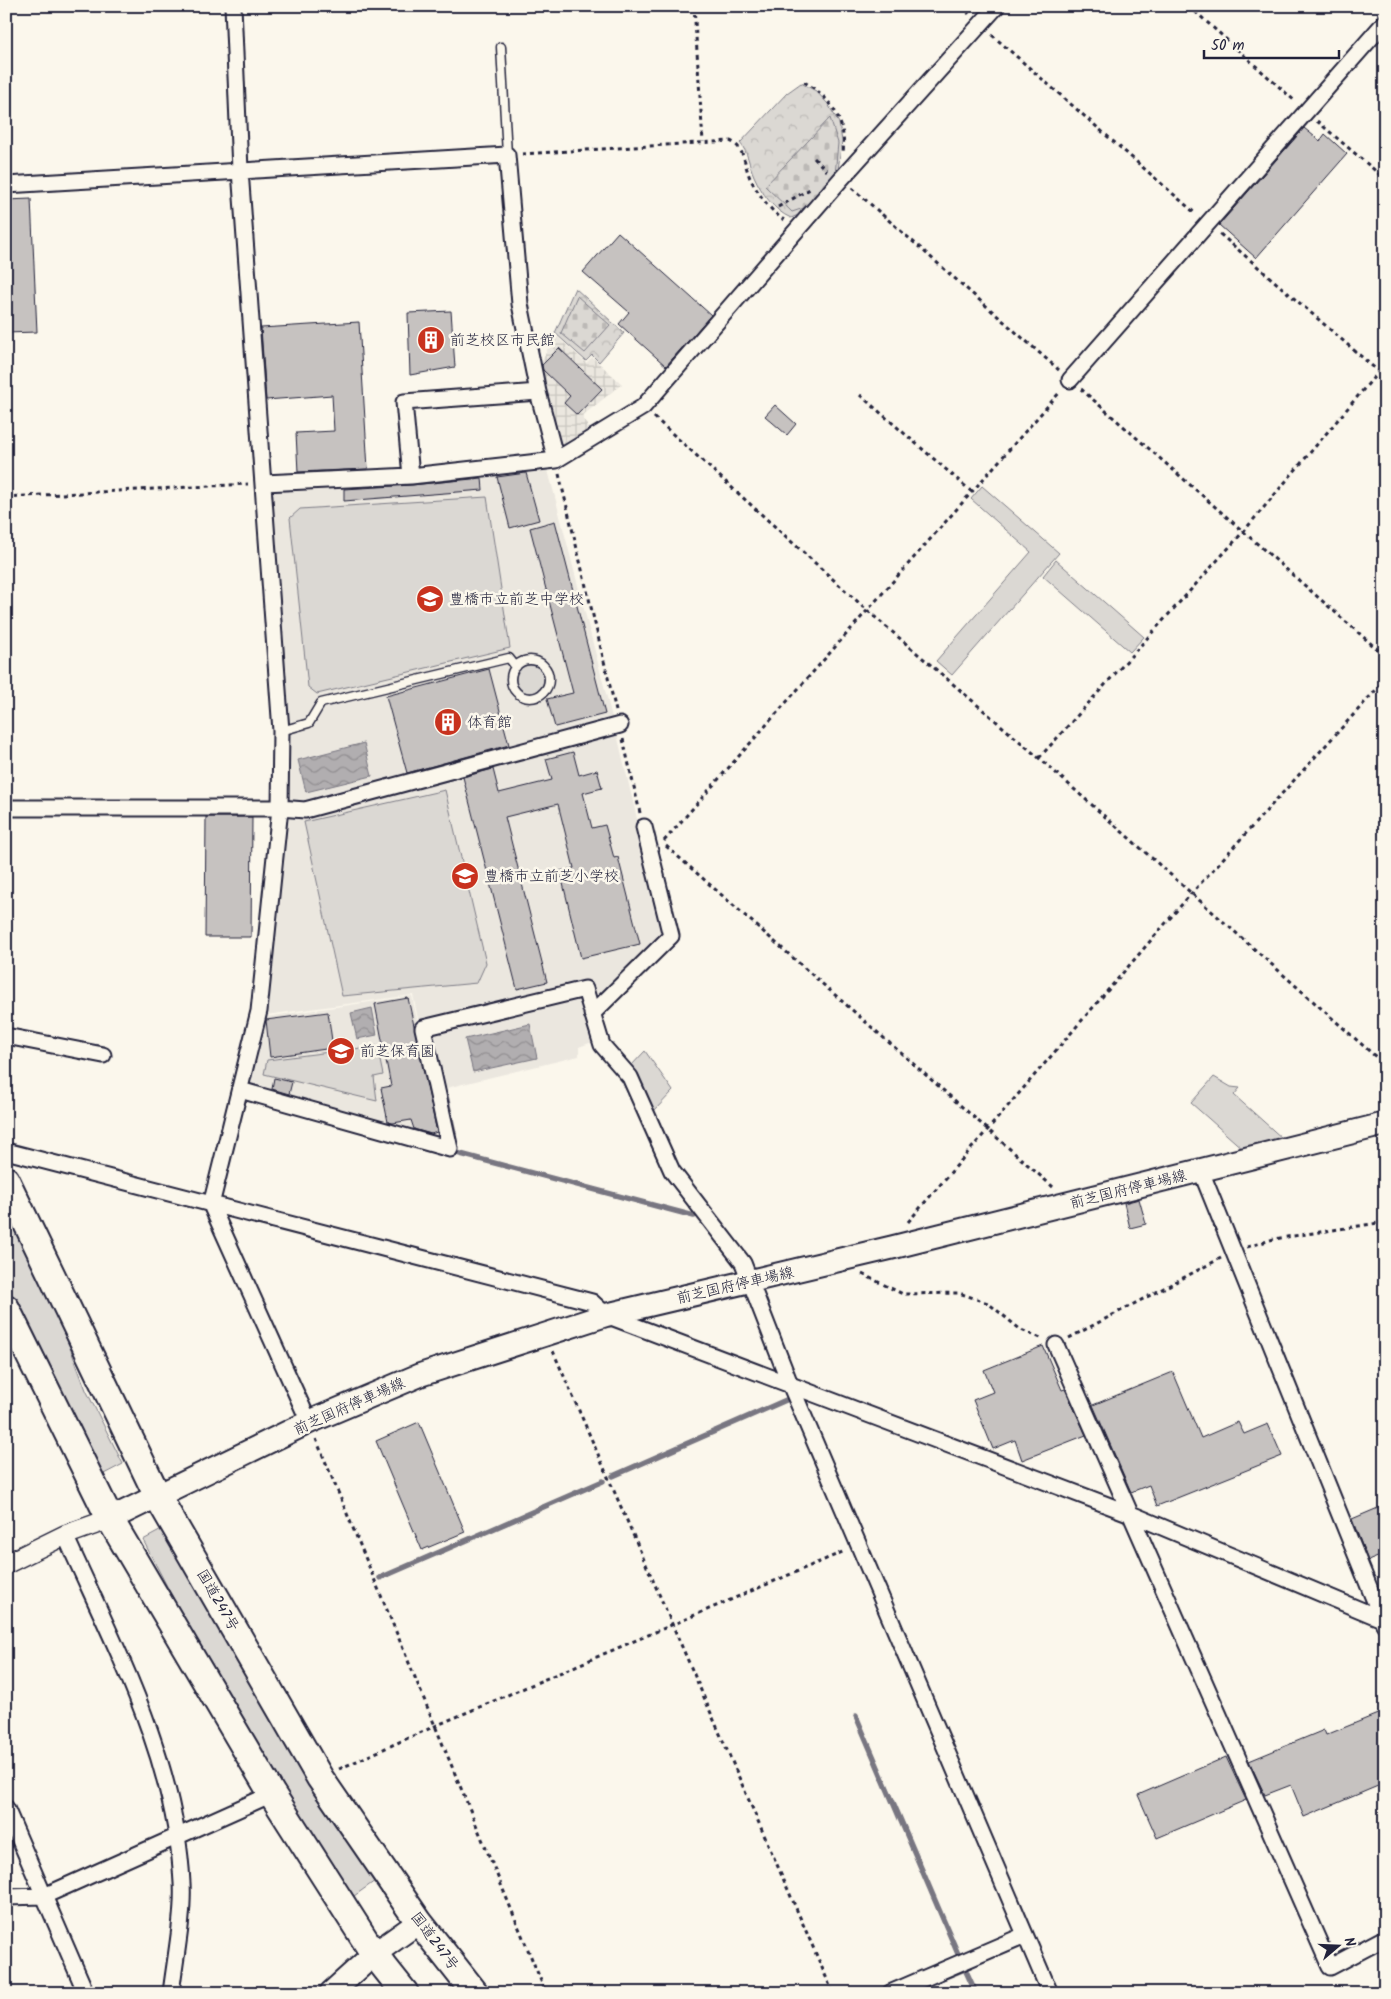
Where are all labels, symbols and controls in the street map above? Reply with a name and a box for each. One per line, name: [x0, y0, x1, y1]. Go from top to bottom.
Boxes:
scale bar: [1204, 28, 1338, 60]
text: 50 m: [1211, 34, 1245, 58]
building icon: 前芝校区市民館: [416, 325, 446, 355]
place label: 前芝校区市民館: [450, 329, 555, 353]
school or university icon: 豊橋市立前芝中学校: [415, 584, 445, 614]
place label: 豊橋市立前芝中学校: [449, 588, 584, 612]
building icon: 体育館: [433, 707, 463, 737]
place label: 体育館: [467, 711, 512, 735]
school or university icon: 豊橋市立前芝小学校: [450, 861, 480, 891]
place label: 豊橋市立前芝小学校: [484, 865, 619, 889]
school or university icon: 前芝保育園: [326, 1036, 356, 1066]
place label: 前芝保育園: [360, 1040, 435, 1064]
street label: 前芝国府停車場線: [1067, 1164, 1189, 1216]
street label: 前芝国府停車場線: [674, 1261, 796, 1311]
street label: 前芝国府停車場線: [290, 1372, 409, 1442]
street label: 国道247号: [190, 1565, 245, 1636]
street label: 国道247号: [404, 1907, 465, 1976]
north arrow: [1314, 1922, 1364, 1972]
text: N: [1338, 1934, 1361, 1950]

